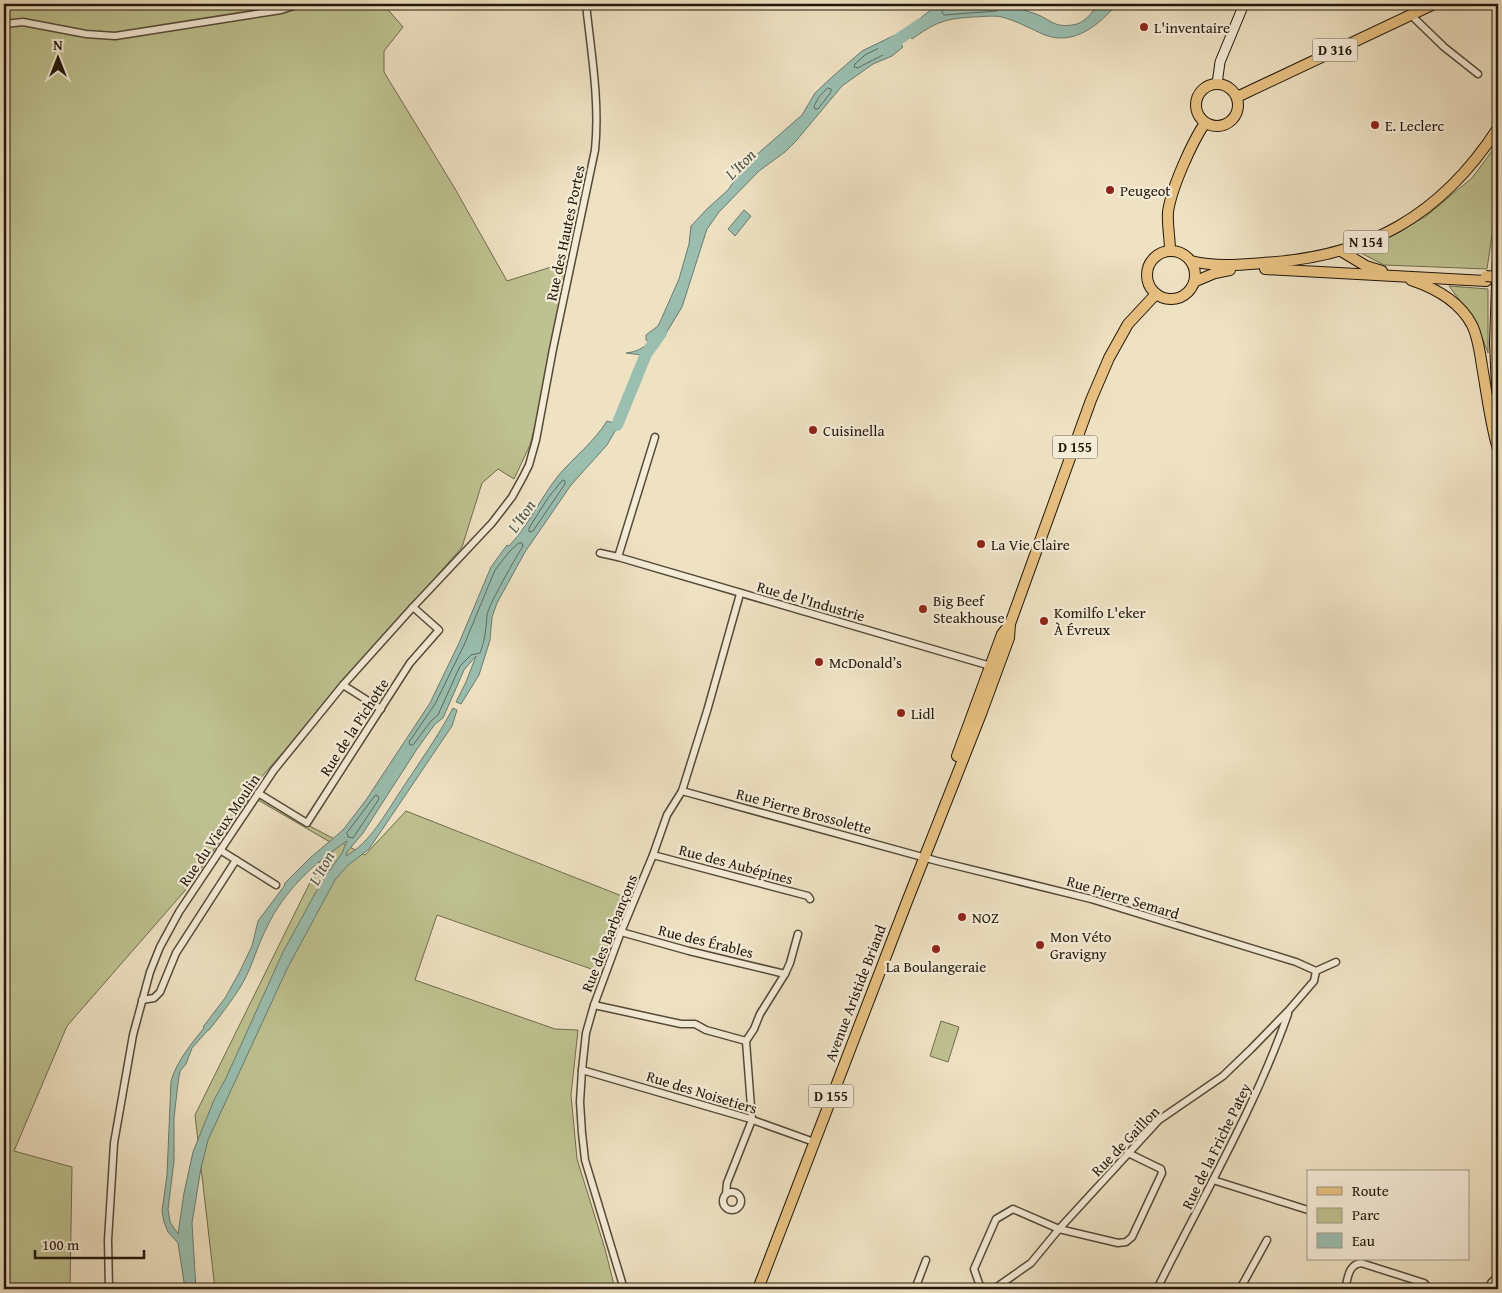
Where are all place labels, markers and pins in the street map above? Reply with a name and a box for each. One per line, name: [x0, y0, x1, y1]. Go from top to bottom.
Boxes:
place label: L'inventaire: [1154, 17, 1230, 38]
marker: L'inventaire: [1138, 21, 1150, 33]
place label: E. Leclerc: [1385, 115, 1445, 136]
marker: E. Leclerc: [1369, 119, 1381, 131]
place label: Peugeot: [1120, 180, 1171, 201]
marker: Peugeot: [1104, 184, 1116, 196]
place label: Cuisinella: [823, 420, 885, 441]
marker: Cuisinella: [807, 424, 819, 436]
place label: La Vie Claire: [991, 534, 1070, 555]
marker: La Vie Claire: [975, 538, 987, 550]
place label: Big Beef Steakhouse: [933, 590, 1005, 628]
place label: Komilfo L'eker À Évreux: [1054, 602, 1146, 640]
marker: Big Beef Steakhouse: [917, 603, 929, 615]
marker: Komilfo L'eker À Évreux: [1038, 615, 1050, 627]
place label: McDonald’s: [829, 652, 902, 673]
marker: McDonald’s: [813, 656, 825, 668]
place label: Lidl: [911, 703, 935, 724]
marker: Lidl: [895, 707, 907, 719]
place label: NOZ: [972, 907, 999, 928]
marker: NOZ: [956, 911, 968, 923]
place label: Mon Véto Gravigny: [1050, 926, 1112, 964]
marker: Mon Véto Gravigny: [1034, 939, 1046, 951]
marker: La Boulangeraie: [930, 943, 942, 955]
place label: La Boulangeraie: [886, 956, 986, 977]

